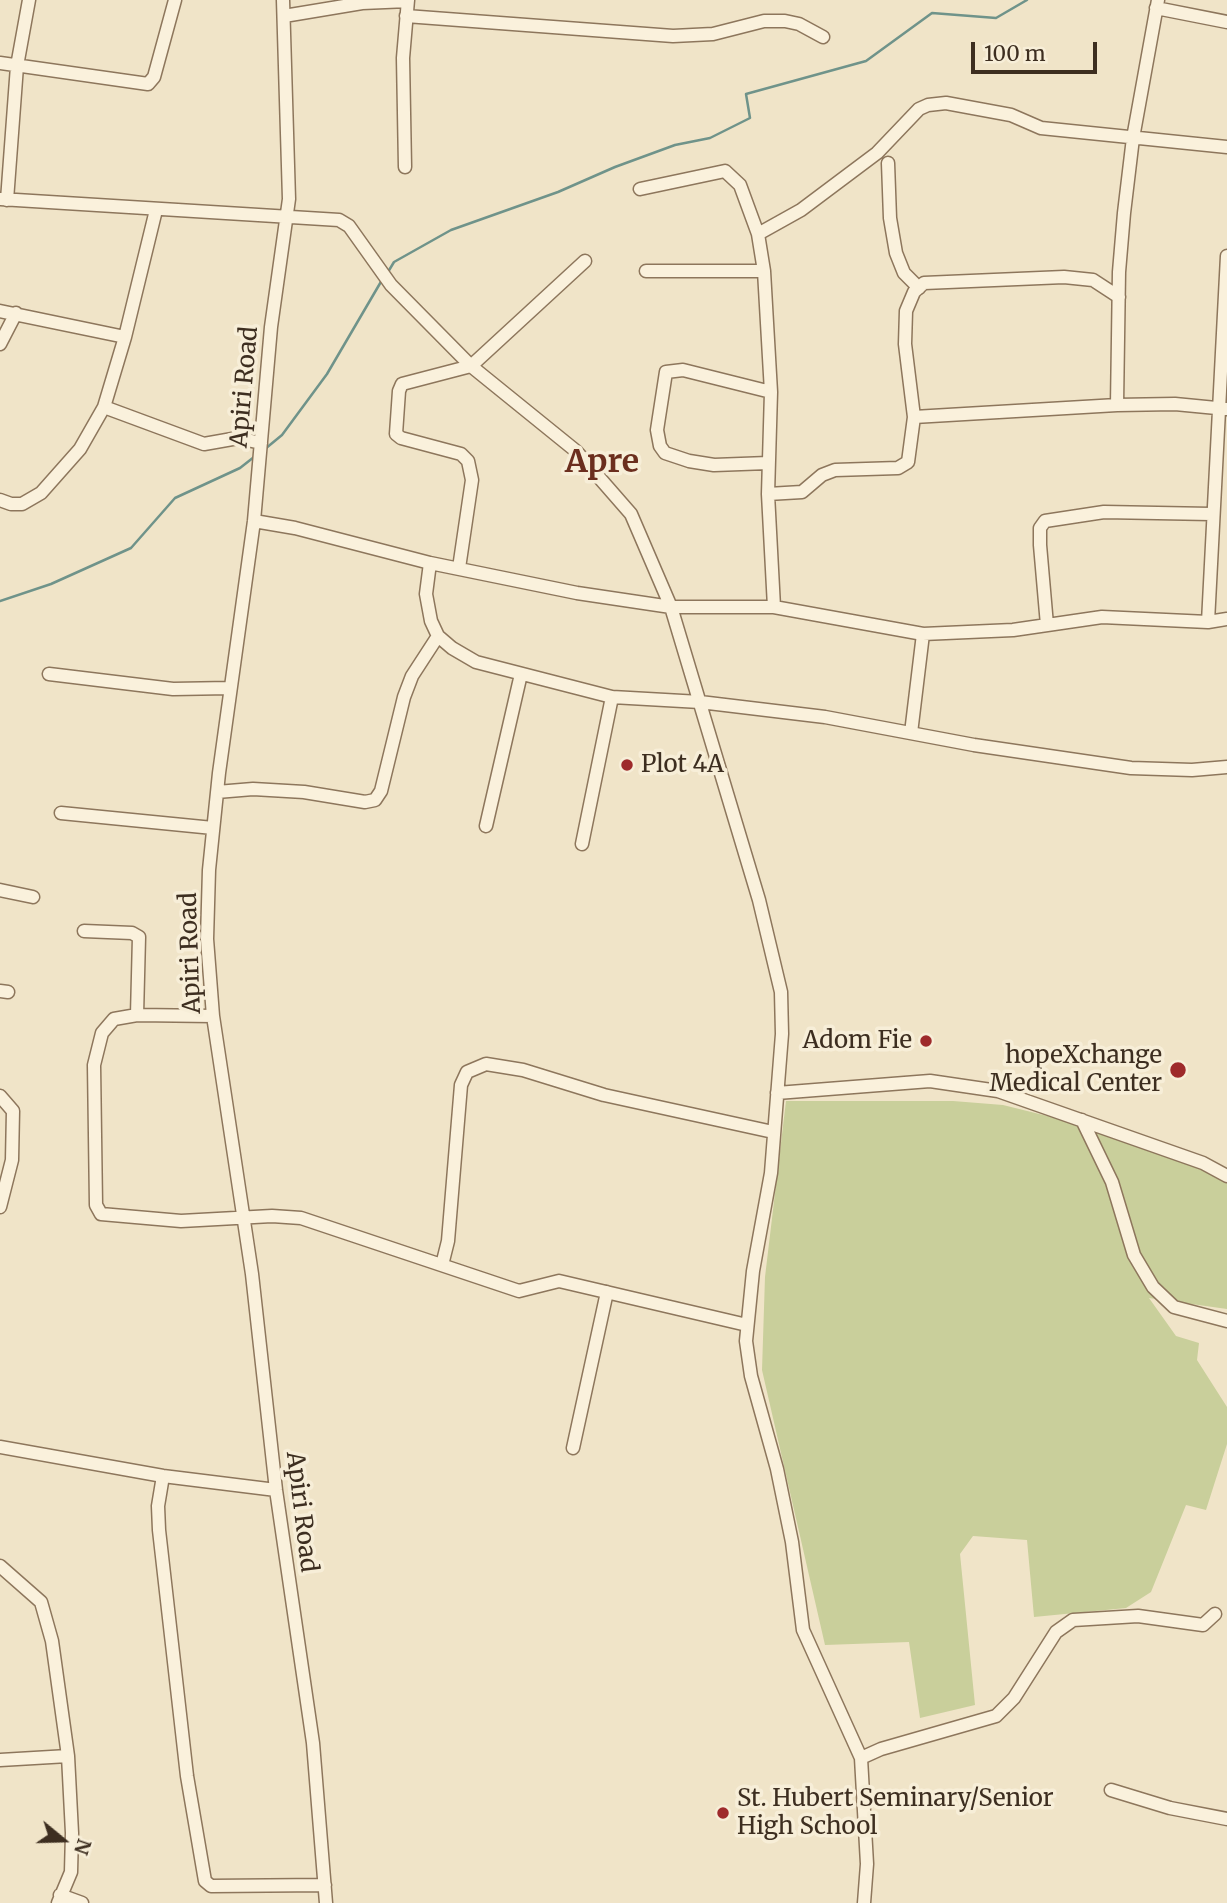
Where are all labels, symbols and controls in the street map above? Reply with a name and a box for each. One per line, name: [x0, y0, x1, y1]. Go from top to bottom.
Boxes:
scale bar: [975, 28, 1101, 72]
text: 100 m: [984, 40, 1046, 67]
street label: Apiri Road: [225, 325, 265, 449]
district label: Apre: [565, 444, 639, 482]
place label: Plot 4A: [641, 751, 724, 779]
marker: Plot 4A: [619, 757, 635, 773]
street label: Apiri Road: [174, 892, 208, 1014]
place label: Adom Fie: [803, 1027, 912, 1055]
marker: Adom Fie: [918, 1033, 934, 1049]
place label: hopeXchange Medical Center: [990, 1042, 1162, 1098]
marker: hopeXchange Medical Center: [1168, 1060, 1188, 1080]
street label: Apiri Road: [279, 1450, 323, 1574]
place label: St. Hubert Seminary/Senior High School: [737, 1785, 1054, 1841]
north arrow: [28, 1805, 98, 1875]
marker: St. Hubert Seminary/Senior High School: [715, 1805, 731, 1821]
text: N: [69, 1836, 97, 1858]

